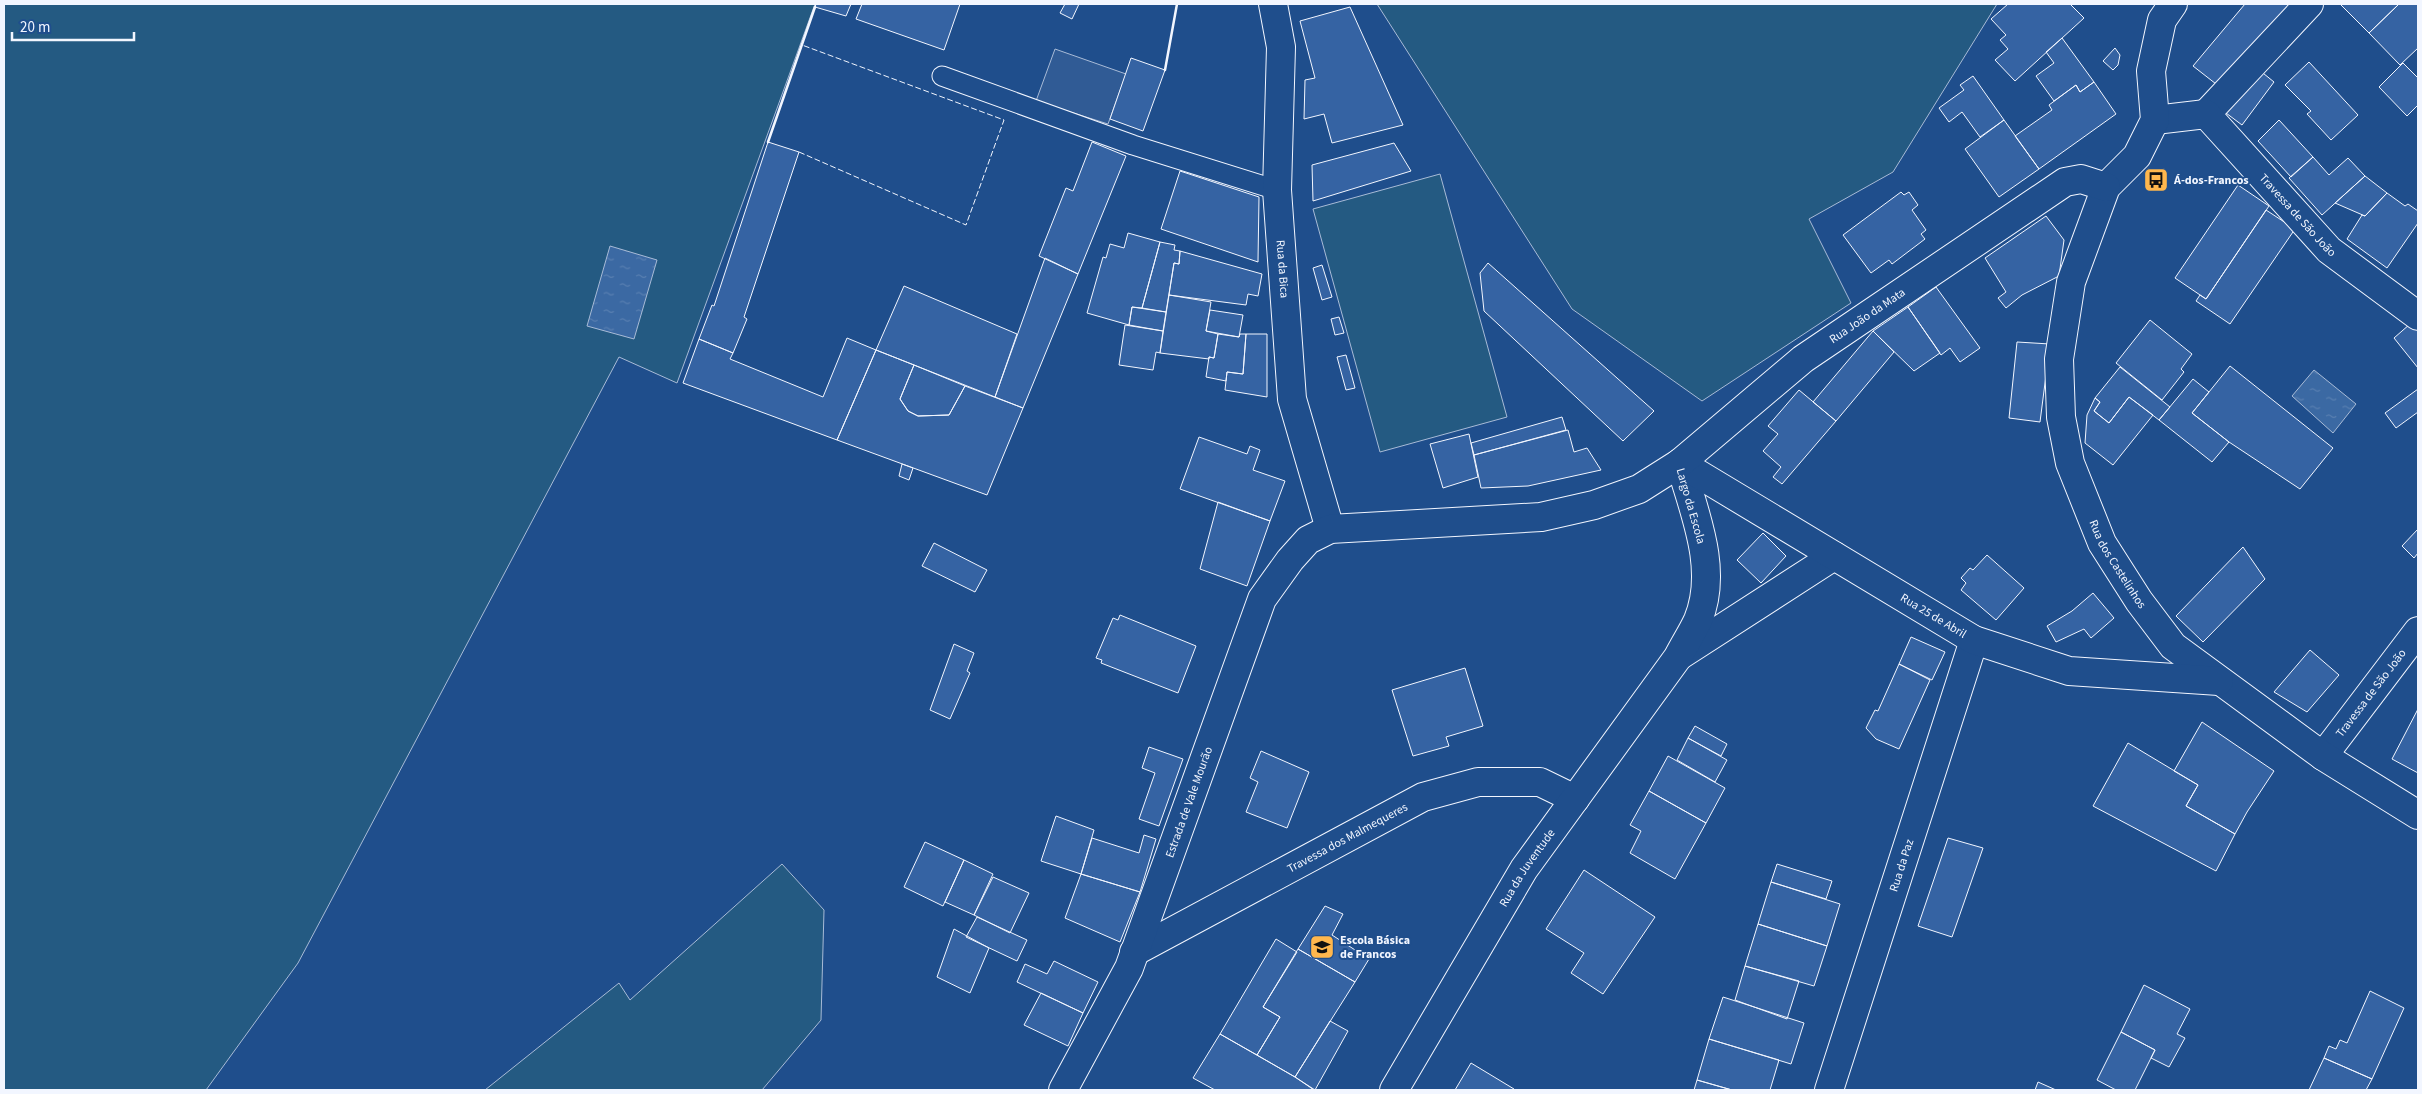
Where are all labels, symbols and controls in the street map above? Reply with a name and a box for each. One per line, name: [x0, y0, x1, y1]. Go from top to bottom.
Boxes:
scale bar: [12, 10, 135, 42]
text: 20 m: [20, 17, 50, 38]
bus stop icon: Á-dos-Francos: [2143, 167, 2169, 193]
street label: Travessa de São João: [2255, 170, 2339, 261]
place label: Á-dos-Francos: [2173, 172, 2249, 189]
street label: Rua da Bica: [1272, 239, 1293, 299]
street label: Rua João da Mata: [1826, 284, 1909, 348]
street label: Largo da Escola: [1672, 466, 1709, 546]
street label: Rua dos Castelinhos: [2085, 517, 2150, 612]
street label: Rua 25 de Abril: [1897, 590, 1970, 643]
street label: Travessa de São João: [2332, 646, 2410, 741]
street label: Estrada de Vale Mourão: [1161, 744, 1217, 860]
street label: Travessa dos Malmequeres: [1284, 799, 1411, 877]
street label: Rua da Juventude: [1495, 826, 1559, 910]
street label: Rua da Paz: [1885, 837, 1918, 894]
place label: Escola Básica de Francos: [1340, 932, 1410, 963]
school or university icon: Escola Básica de Francos: [1309, 934, 1335, 960]

